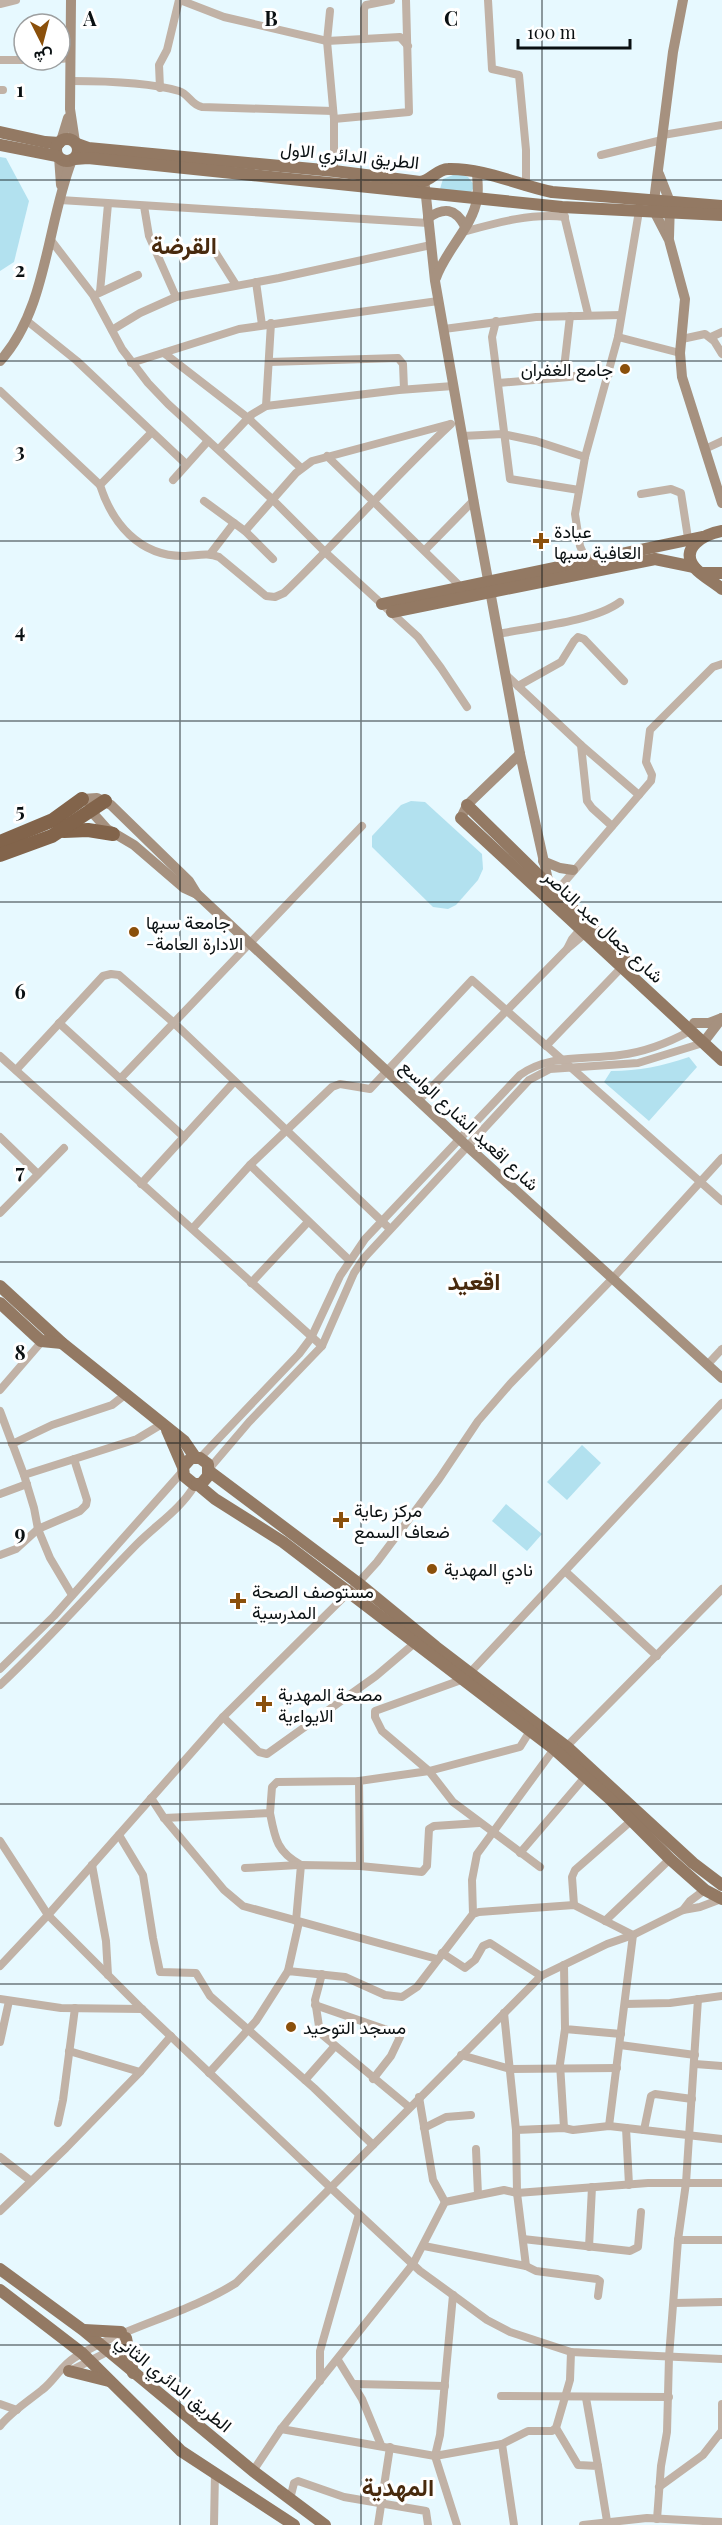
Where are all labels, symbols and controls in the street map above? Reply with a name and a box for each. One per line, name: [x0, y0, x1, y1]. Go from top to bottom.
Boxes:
text: A: [82, 4, 97, 31]
text: B: [264, 4, 278, 31]
text: C: [444, 4, 458, 31]
north arrow: [12, 12, 72, 72]
scale bar: [518, 12, 630, 50]
text: 100 m: [527, 20, 576, 44]
text: ش: [33, 46, 54, 69]
text: 1: [16, 75, 24, 102]
street label: الطريق الدائري الاول: [279, 136, 420, 178]
district label: القرضة: [151, 228, 217, 261]
text: 2: [15, 255, 25, 282]
place label: جامع الغفران: [521, 357, 613, 382]
marker: جامع الغفران: [618, 362, 632, 376]
text: 3: [15, 436, 25, 463]
place label: عيادة العافية سبها: [554, 519, 641, 564]
marker: عيادة العافية سبها: [532, 532, 550, 550]
text: 4: [15, 616, 25, 643]
text: 5: [15, 796, 25, 823]
street label: شارع جمال عبد الناصر: [538, 863, 669, 989]
place label: جامعة سبها -الادارة العامة: [146, 910, 243, 955]
marker: جامعة سبها -الادارة العامة: [127, 925, 141, 939]
text: 6: [14, 977, 26, 1004]
street label: شارع اقعيد الشارع الواسع: [395, 1054, 545, 1196]
text: 7: [15, 1157, 25, 1184]
district label: اقعيد: [448, 1264, 500, 1296]
text: 8: [14, 1338, 26, 1365]
place label: مركز رعاية ضعاف السمع: [354, 1498, 450, 1544]
marker: مركز رعاية ضعاف السمع: [332, 1511, 350, 1529]
text: 9: [14, 1518, 26, 1545]
place label: نادي المهدية: [444, 1557, 533, 1585]
marker: نادي المهدية: [425, 1562, 439, 1576]
place label: مستوصف الصحة المدرسية: [252, 1579, 374, 1624]
marker: مستوصف الصحة المدرسية: [229, 1592, 247, 1610]
place label: مصحة المهدية الايواءية: [278, 1682, 382, 1727]
marker: مصحة المهدية الايواءية: [255, 1695, 273, 1713]
place label: مسجد التوحيد: [303, 2015, 406, 2039]
marker: مسجد التوحيد: [284, 2020, 298, 2034]
street label: الطريق الدائري الثاني: [108, 2329, 237, 2440]
district label: المهدية: [362, 2470, 434, 2503]

